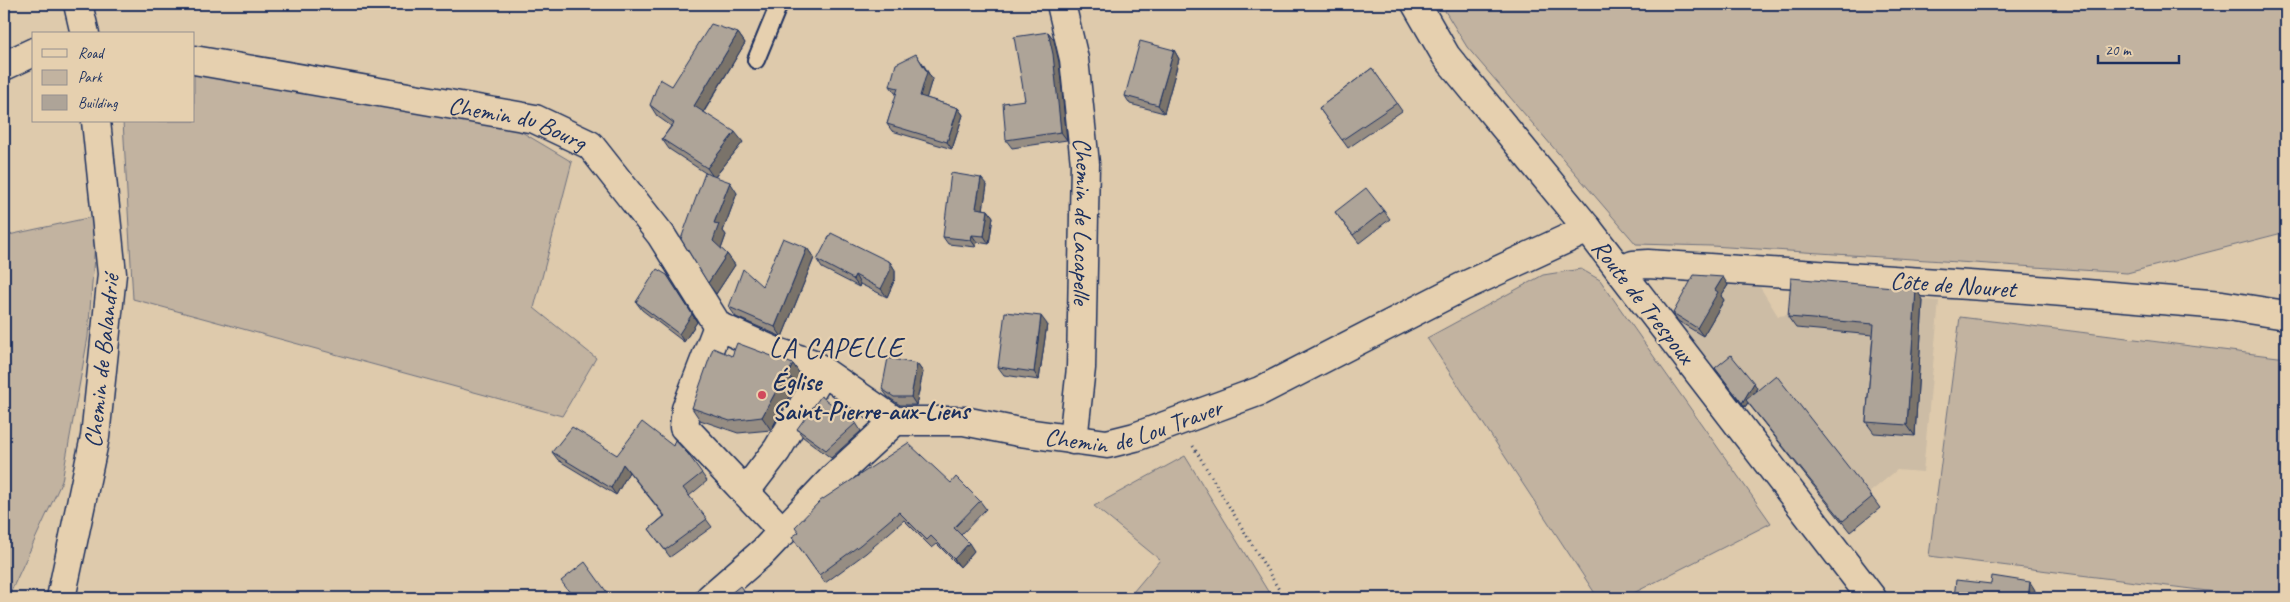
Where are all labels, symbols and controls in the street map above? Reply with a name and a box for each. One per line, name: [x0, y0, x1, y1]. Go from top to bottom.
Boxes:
legend: [32, 32, 195, 122]
scale bar: [2098, 32, 2179, 64]
text: 20 m: [2105, 41, 2132, 60]
text: Road: [78, 44, 105, 63]
text: Park: [78, 68, 103, 87]
street label: Chemin du Bourg: [446, 89, 593, 159]
text: Building: [78, 94, 118, 113]
street label: Chemin de Lacapelle: [1065, 136, 1100, 307]
street label: Route de Trespoux: [1585, 233, 1703, 372]
street label: Côte de Nouret: [1889, 265, 2019, 306]
street label: Chemin de Balandrié: [77, 269, 127, 449]
district label: LA CAPELLE: [769, 330, 905, 365]
place label: Église Saint-Pierre-aux-Liens: [772, 366, 972, 427]
marker: Église Saint-Pierre-aux-Liens: [756, 389, 768, 401]
street label: Chemin de Lou Traver: [1043, 391, 1228, 461]

